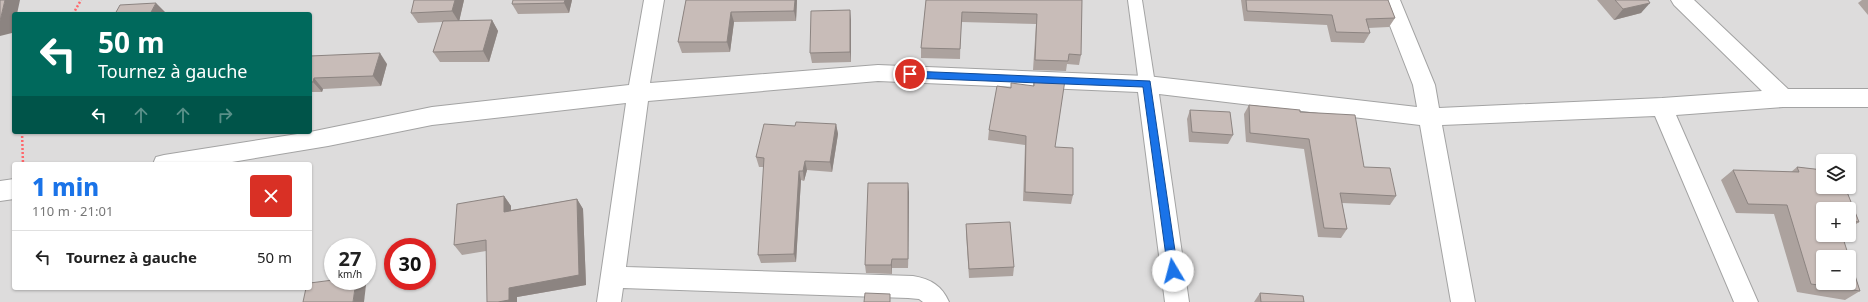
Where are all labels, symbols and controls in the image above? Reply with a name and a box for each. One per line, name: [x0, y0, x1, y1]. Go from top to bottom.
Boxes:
text: 50 m: [98, 23, 165, 61]
icon: left: [32, 28, 84, 80]
pin: [893, 57, 927, 91]
text: Tournez à gauche: [98, 59, 247, 83]
icon: arrive: [899, 63, 921, 85]
icon: left: [88, 104, 110, 126]
icon: ahead: [130, 104, 152, 126]
icon: ahead: [172, 104, 194, 126]
icon: right: [214, 104, 236, 126]
map controls: [1816, 154, 1856, 290]
button: layers: [1816, 154, 1856, 194]
text: 1 min: [32, 170, 99, 203]
button: close: [250, 175, 292, 217]
text: 110 m · 21:01: [32, 202, 113, 220]
button: +: [1816, 202, 1856, 242]
speed limit sign: 30: [384, 238, 436, 290]
text: 27: [339, 245, 361, 272]
icon: left: [32, 246, 54, 268]
text: Tournez à gauche: [66, 247, 197, 267]
text: 50 m: [257, 247, 292, 267]
position arrow: [1152, 250, 1194, 292]
button: −: [1816, 250, 1856, 290]
text: km/h: [338, 267, 362, 281]

